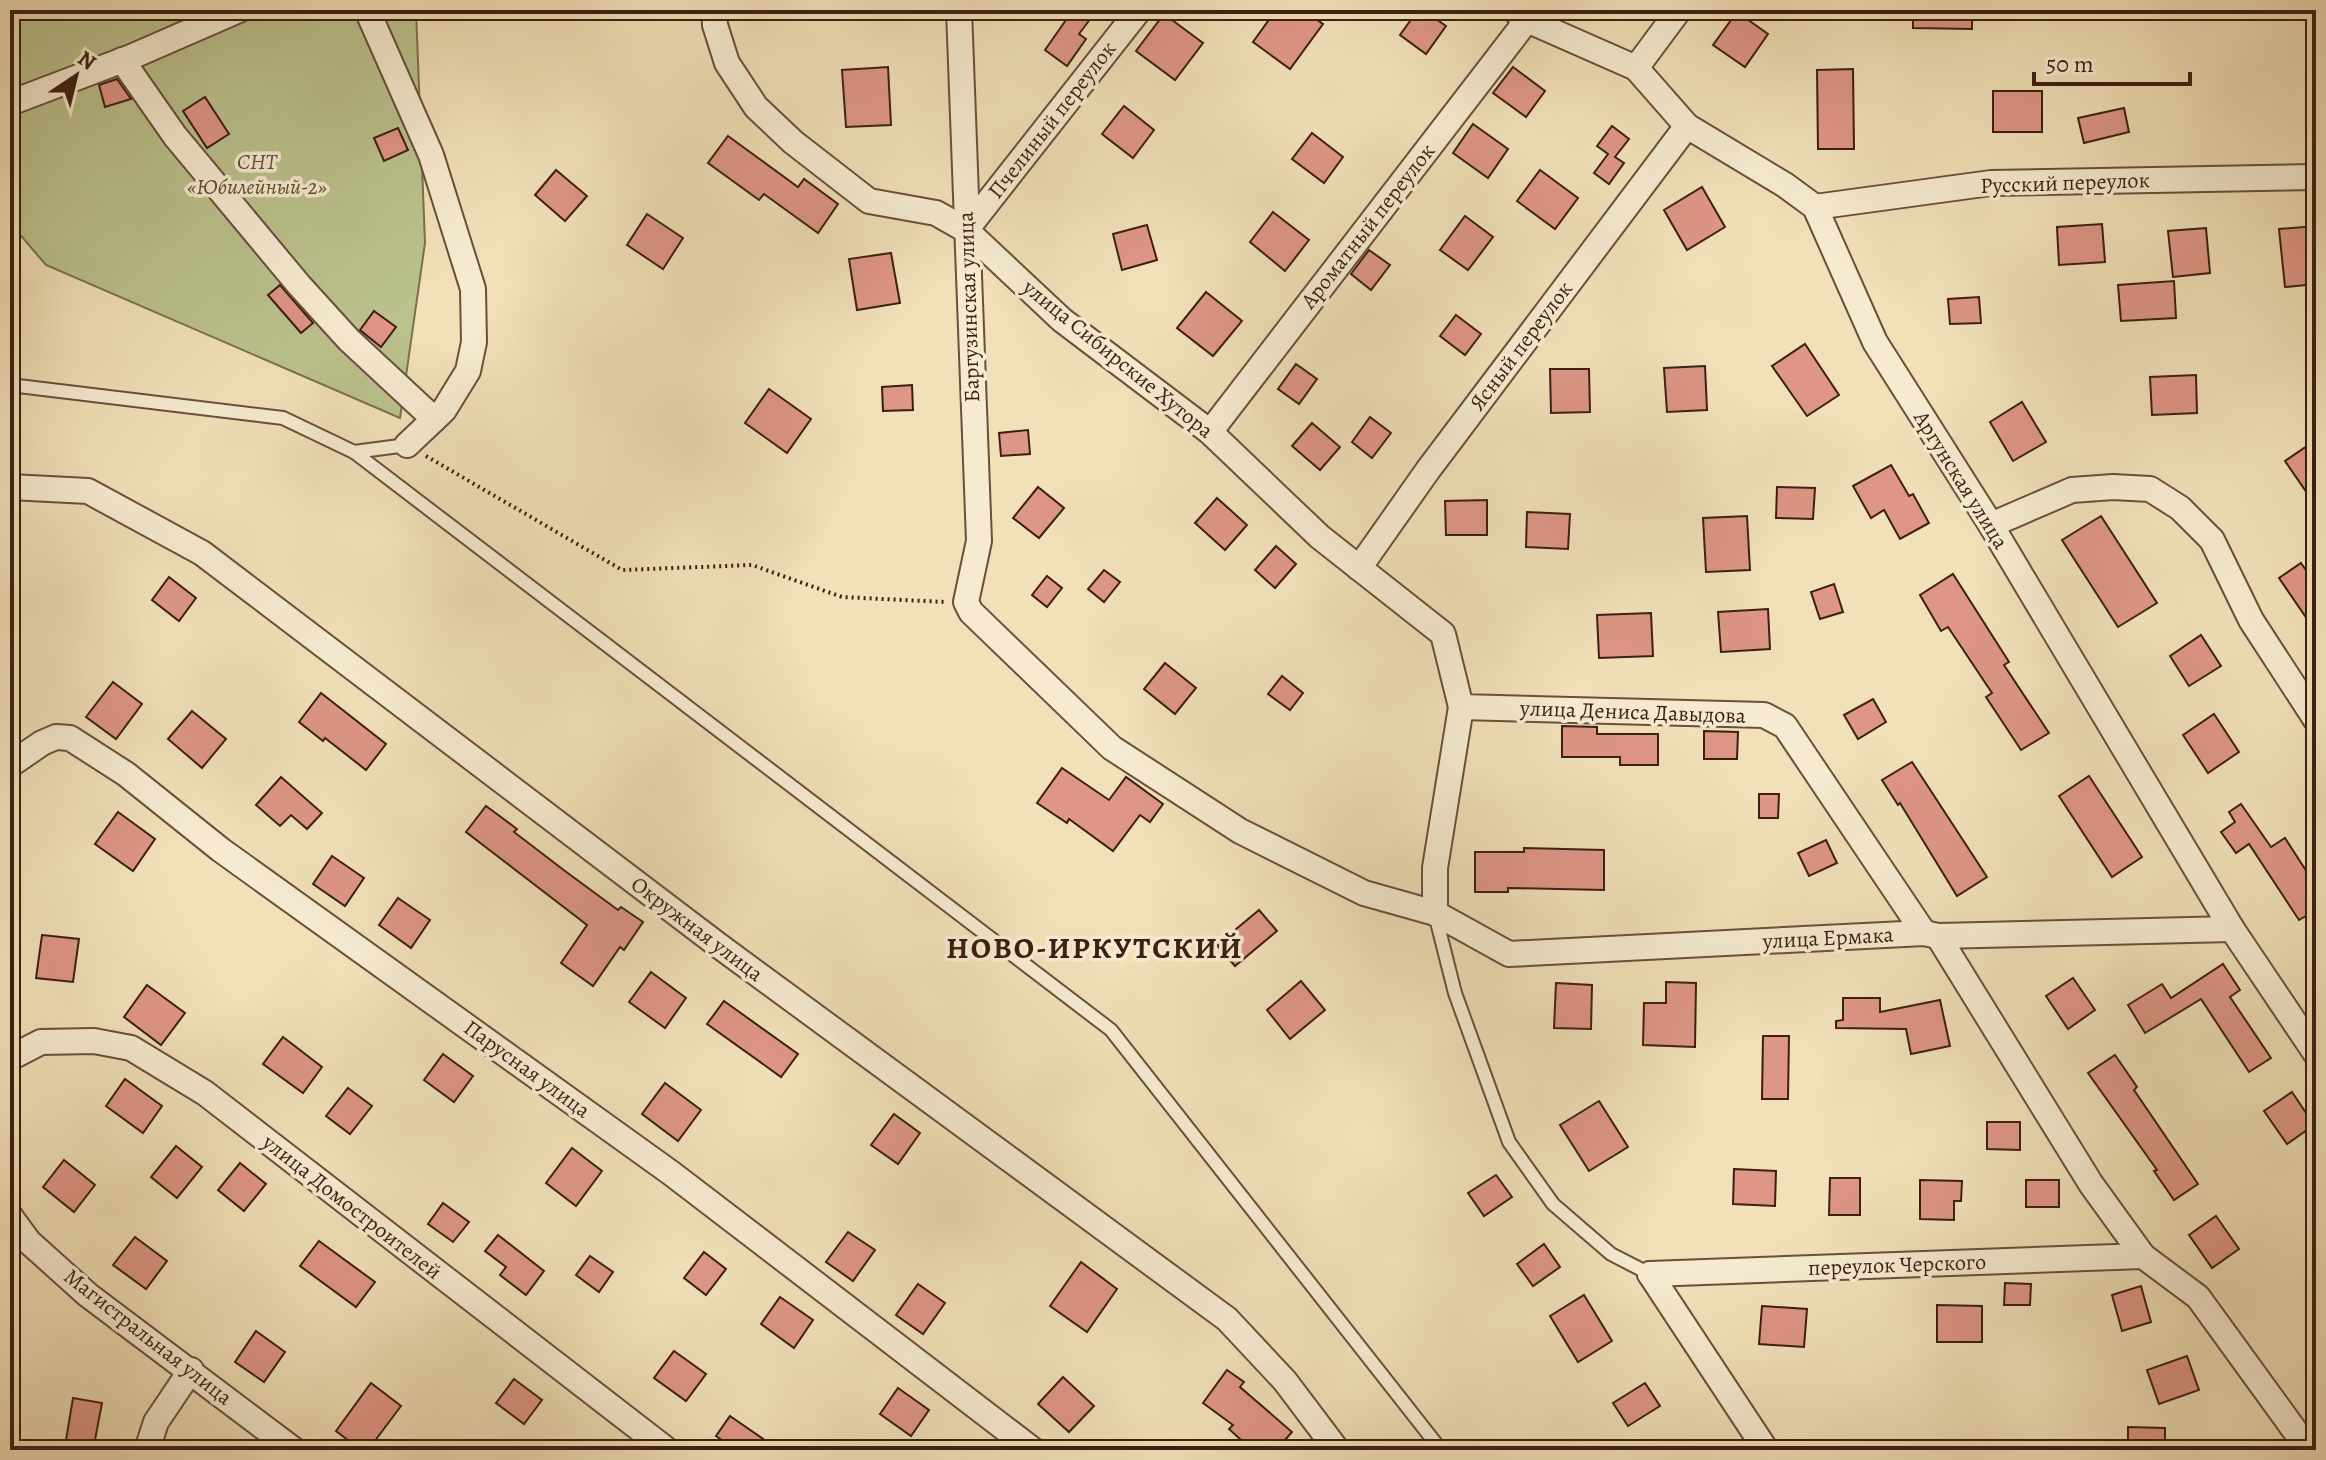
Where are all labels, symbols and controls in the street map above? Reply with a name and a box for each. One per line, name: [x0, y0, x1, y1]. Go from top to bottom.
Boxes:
street label: Пчелиный переулок: [981, 35, 1123, 205]
north arrow: [36, 36, 116, 116]
scale bar: [2034, 36, 2190, 86]
text: N: [72, 44, 102, 77]
text: 50 m: [2046, 48, 2094, 80]
street label: Ароматный переулок: [1293, 137, 1442, 316]
park label: СНТ «Юбилейный-2»: [187, 147, 327, 202]
street label: Русский переулок: [1980, 165, 2150, 201]
street label: Баргузинская улица: [951, 210, 987, 403]
street label: улица Сибирские Хутора: [1016, 272, 1220, 446]
street label: Ясный переулок: [1462, 275, 1580, 417]
street label: Аргунская улица: [1906, 404, 2016, 556]
street label: улица Дениса Давыдова: [1519, 693, 1747, 731]
street label: Окружная улица: [625, 869, 770, 989]
street label: улица Ермака: [1761, 920, 1895, 956]
district label: НОВО-ИРКУТСКИЙ: [946, 928, 1244, 968]
street label: Парусная улица: [458, 1013, 597, 1126]
street label: улица Домостроителей: [255, 1127, 448, 1287]
street label: переулок Черского: [1807, 1247, 1987, 1283]
street label: Магистральная улица: [57, 1262, 239, 1413]

